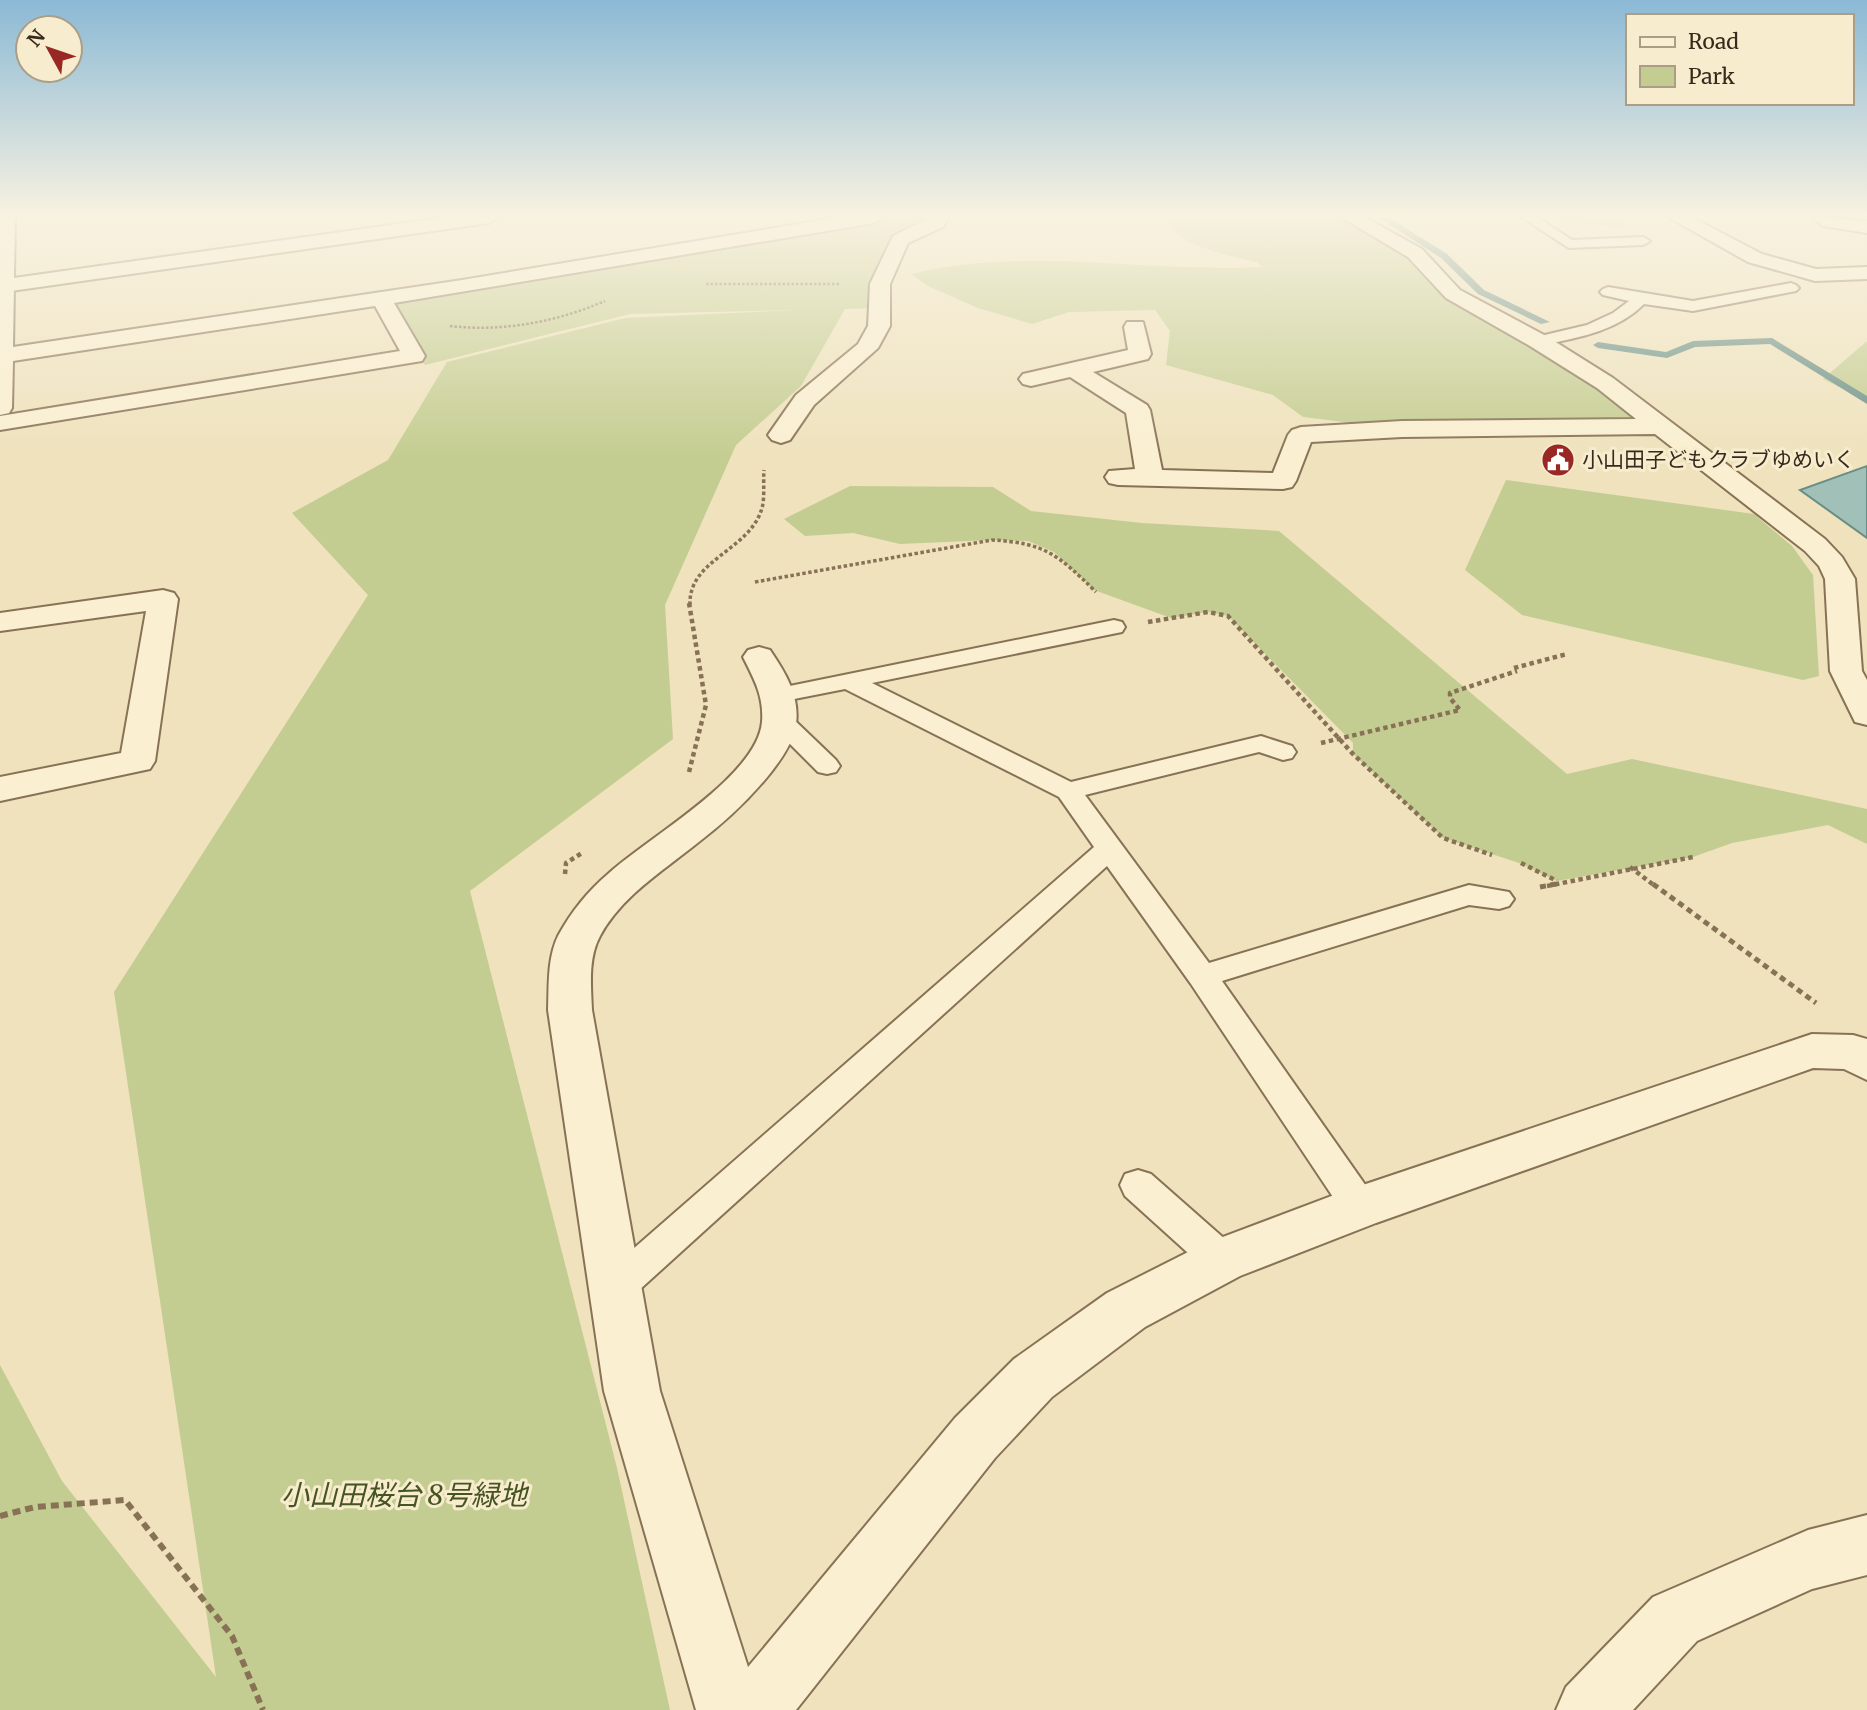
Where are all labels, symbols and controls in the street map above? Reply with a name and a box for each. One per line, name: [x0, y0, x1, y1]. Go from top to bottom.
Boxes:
north arrow: [14, 14, 84, 84]
legend: [1626, 14, 1853, 105]
text: N: [22, 25, 50, 52]
text: Road: [1688, 28, 1739, 55]
text: Park: [1688, 63, 1735, 90]
public building icon: 小山田子どもクラブゆめいく: [1539, 441, 1577, 479]
place label: 小山田子どもクラブゆめいく: [1582, 446, 1855, 473]
park label: 小山田桜台 8号緑地: [281, 1477, 530, 1513]

